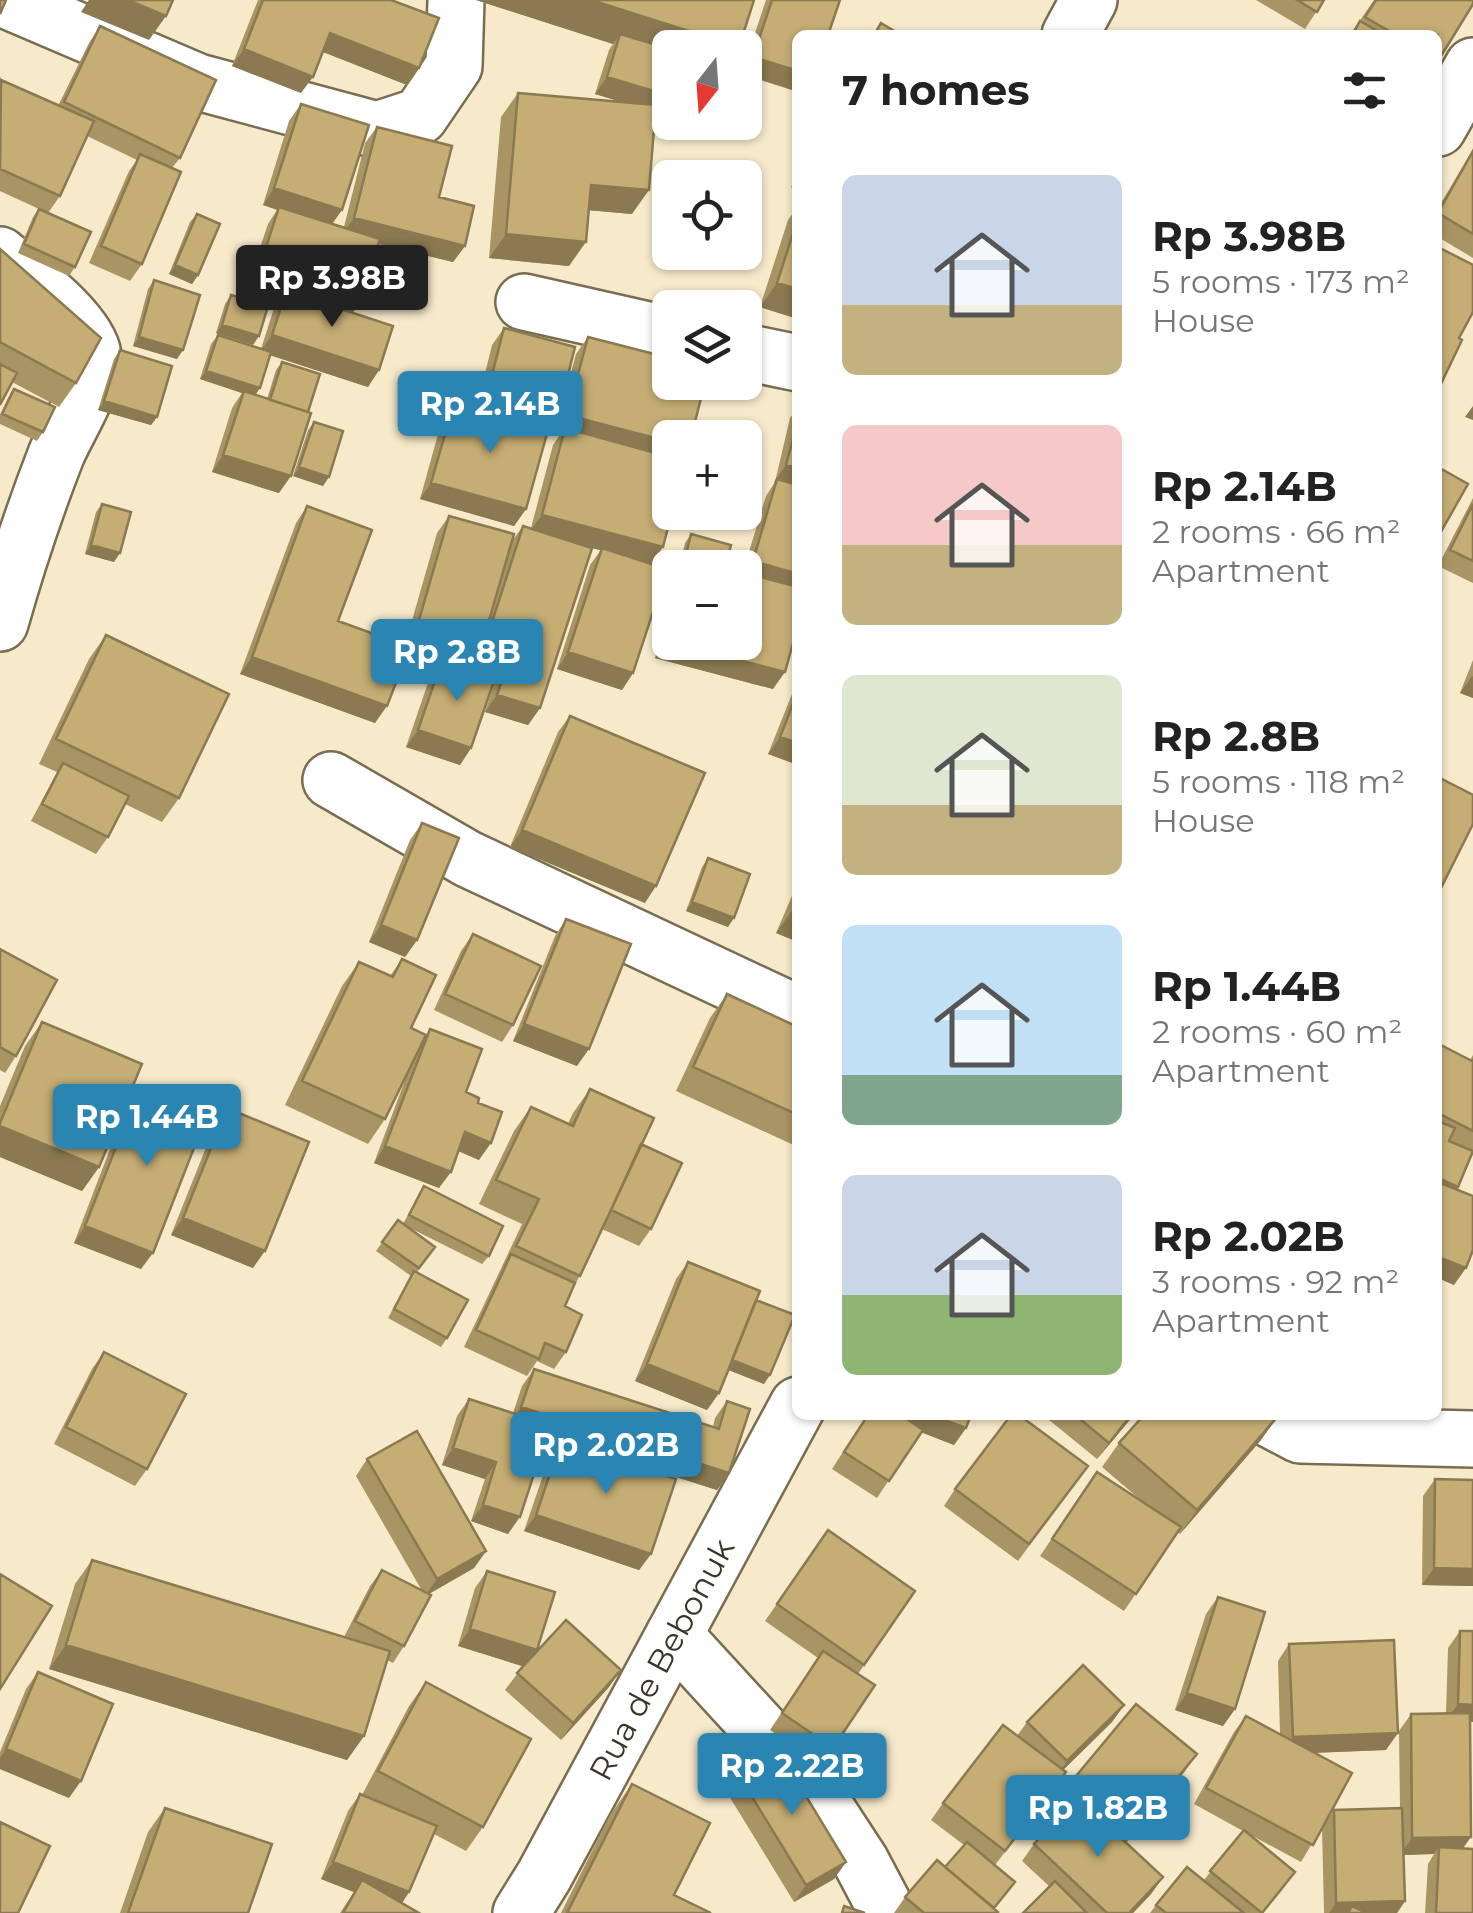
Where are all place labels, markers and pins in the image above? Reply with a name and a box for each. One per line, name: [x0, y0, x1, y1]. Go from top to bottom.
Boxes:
pin: Rp 3.98B: [229, 245, 435, 330]
pin: Rp 2.14B: [387, 371, 593, 456]
pin: Rp 2.8B: [365, 619, 549, 704]
pin: Rp 1.44B: [44, 1084, 250, 1169]
pin: Rp 2.02B: [503, 1412, 709, 1497]
pin: Rp 2.22B: [689, 1733, 895, 1818]
pin: Rp 1.82B: [995, 1775, 1201, 1860]

